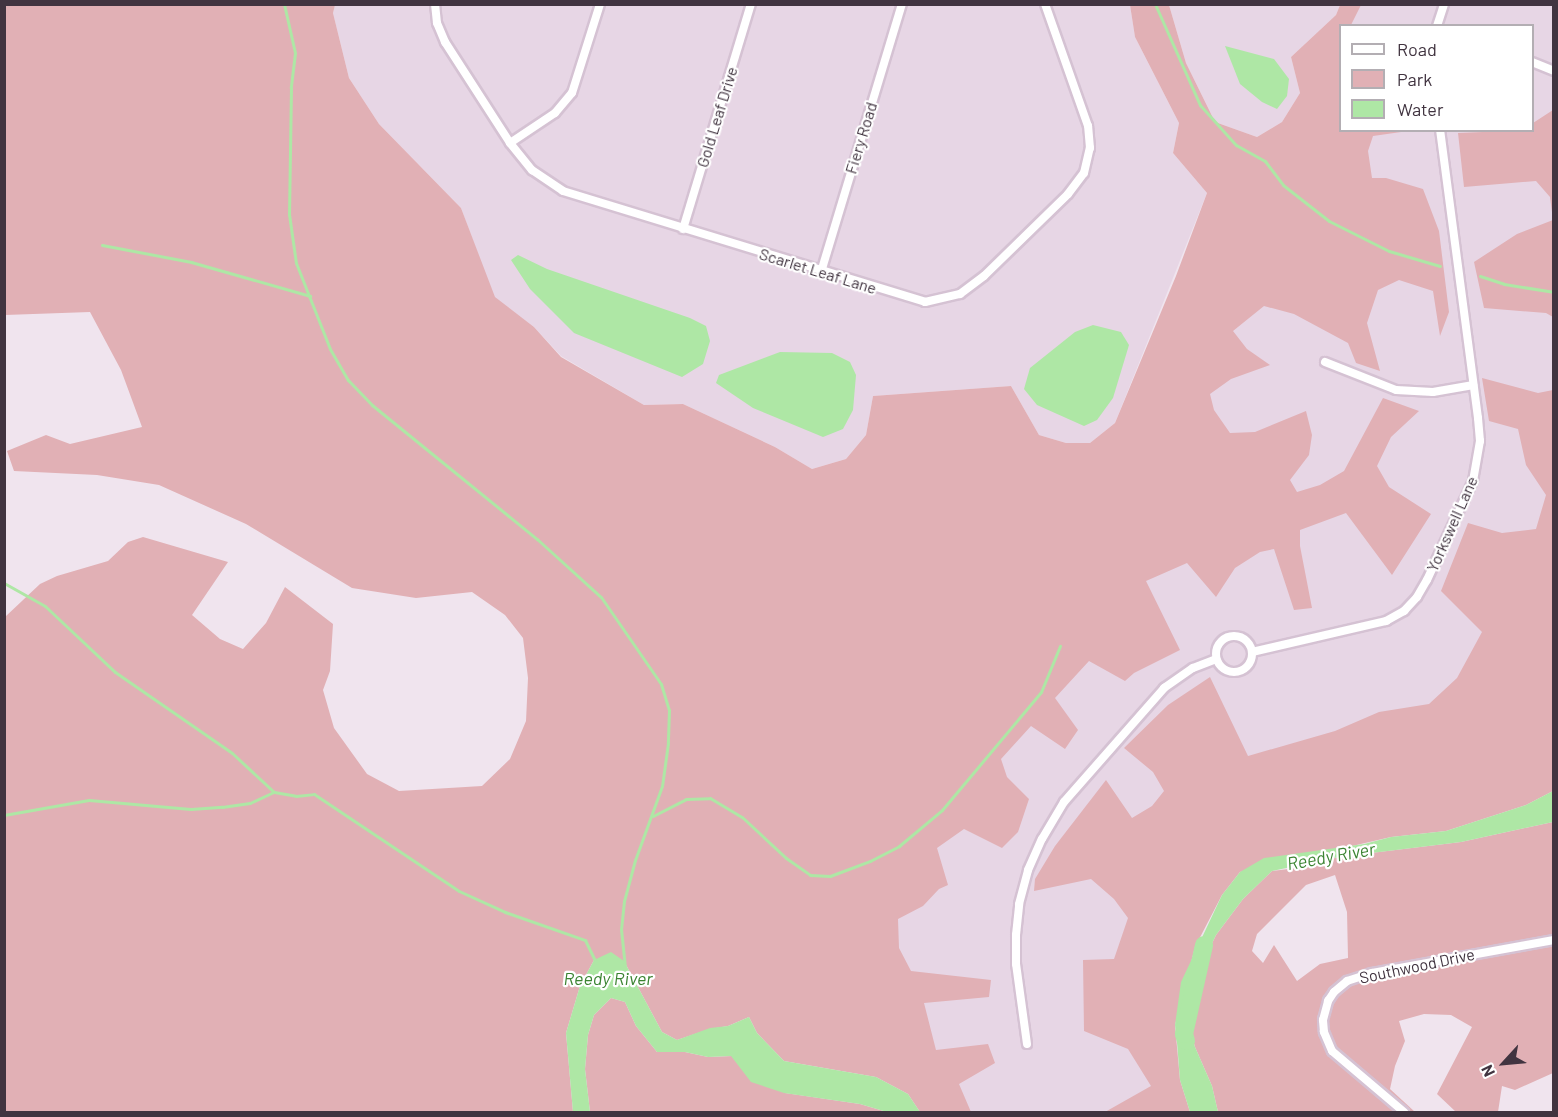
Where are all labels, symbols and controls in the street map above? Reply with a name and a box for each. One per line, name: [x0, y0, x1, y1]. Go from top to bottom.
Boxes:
legend: [1339, 24, 1534, 132]
text: Road: [1397, 38, 1437, 60]
street label: Gold Leaf Drive: [693, 64, 741, 170]
text: Park: [1397, 68, 1432, 90]
text: Water: [1397, 98, 1444, 120]
street label: Fiery Road: [841, 100, 881, 176]
street label: Scarlet Leaf Lane: [757, 244, 879, 298]
street label: Yorkswell Lane: [1422, 473, 1482, 575]
water label: Reedy River: [1285, 838, 1377, 874]
street label: Southwood Drive: [1358, 944, 1476, 988]
water label: Reedy River: [563, 967, 653, 989]
north arrow: [1474, 1033, 1534, 1093]
text: N: [1477, 1062, 1498, 1080]

